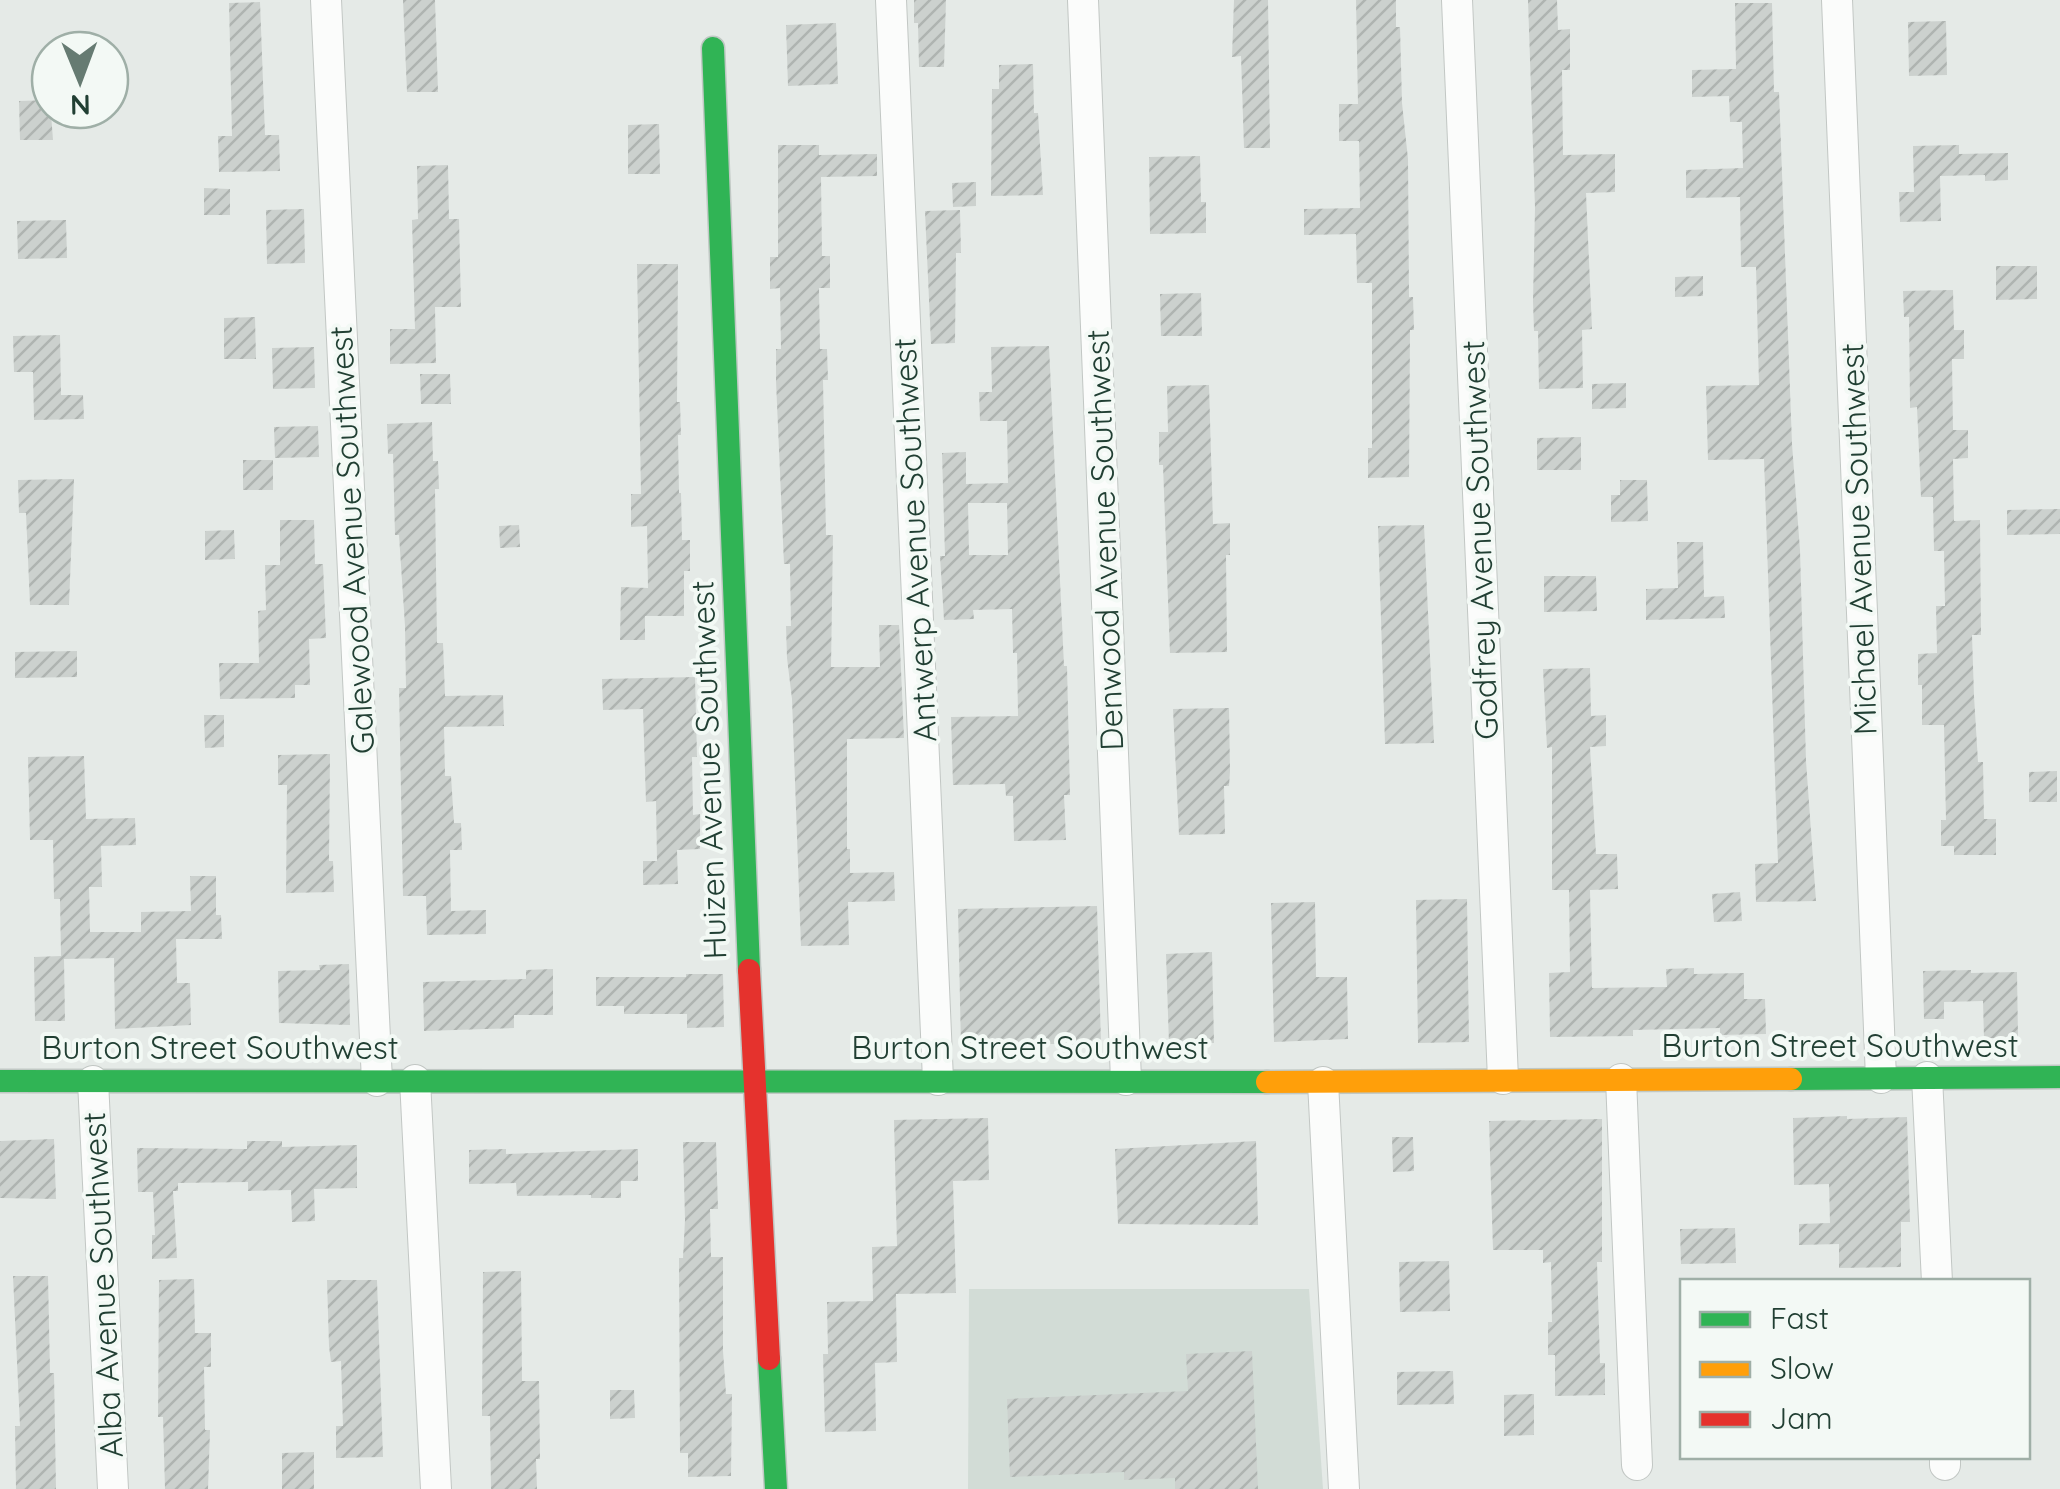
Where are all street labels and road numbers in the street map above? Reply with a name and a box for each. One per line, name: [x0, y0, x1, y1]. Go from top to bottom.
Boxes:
street label: Galewood Avenue Southwest: [320, 325, 382, 755]
street label: Denwood Avenue Southwest: [1077, 329, 1131, 751]
street label: Antwerp Avenue Southwest: [883, 337, 945, 743]
street label: Godfrey Avenue Southwest: [1452, 340, 1506, 740]
street label: Michael Avenue Southwest: [1831, 342, 1885, 736]
street label: Huizen Avenue Southwest: [681, 580, 735, 960]
street label: Burton Street Southwest: [1661, 1025, 2019, 1065]
street label: Burton Street Southwest: [41, 1027, 399, 1067]
street label: Burton Street Southwest: [851, 1027, 1209, 1067]
street label: Alba Avenue Southwest: [73, 1111, 131, 1459]

